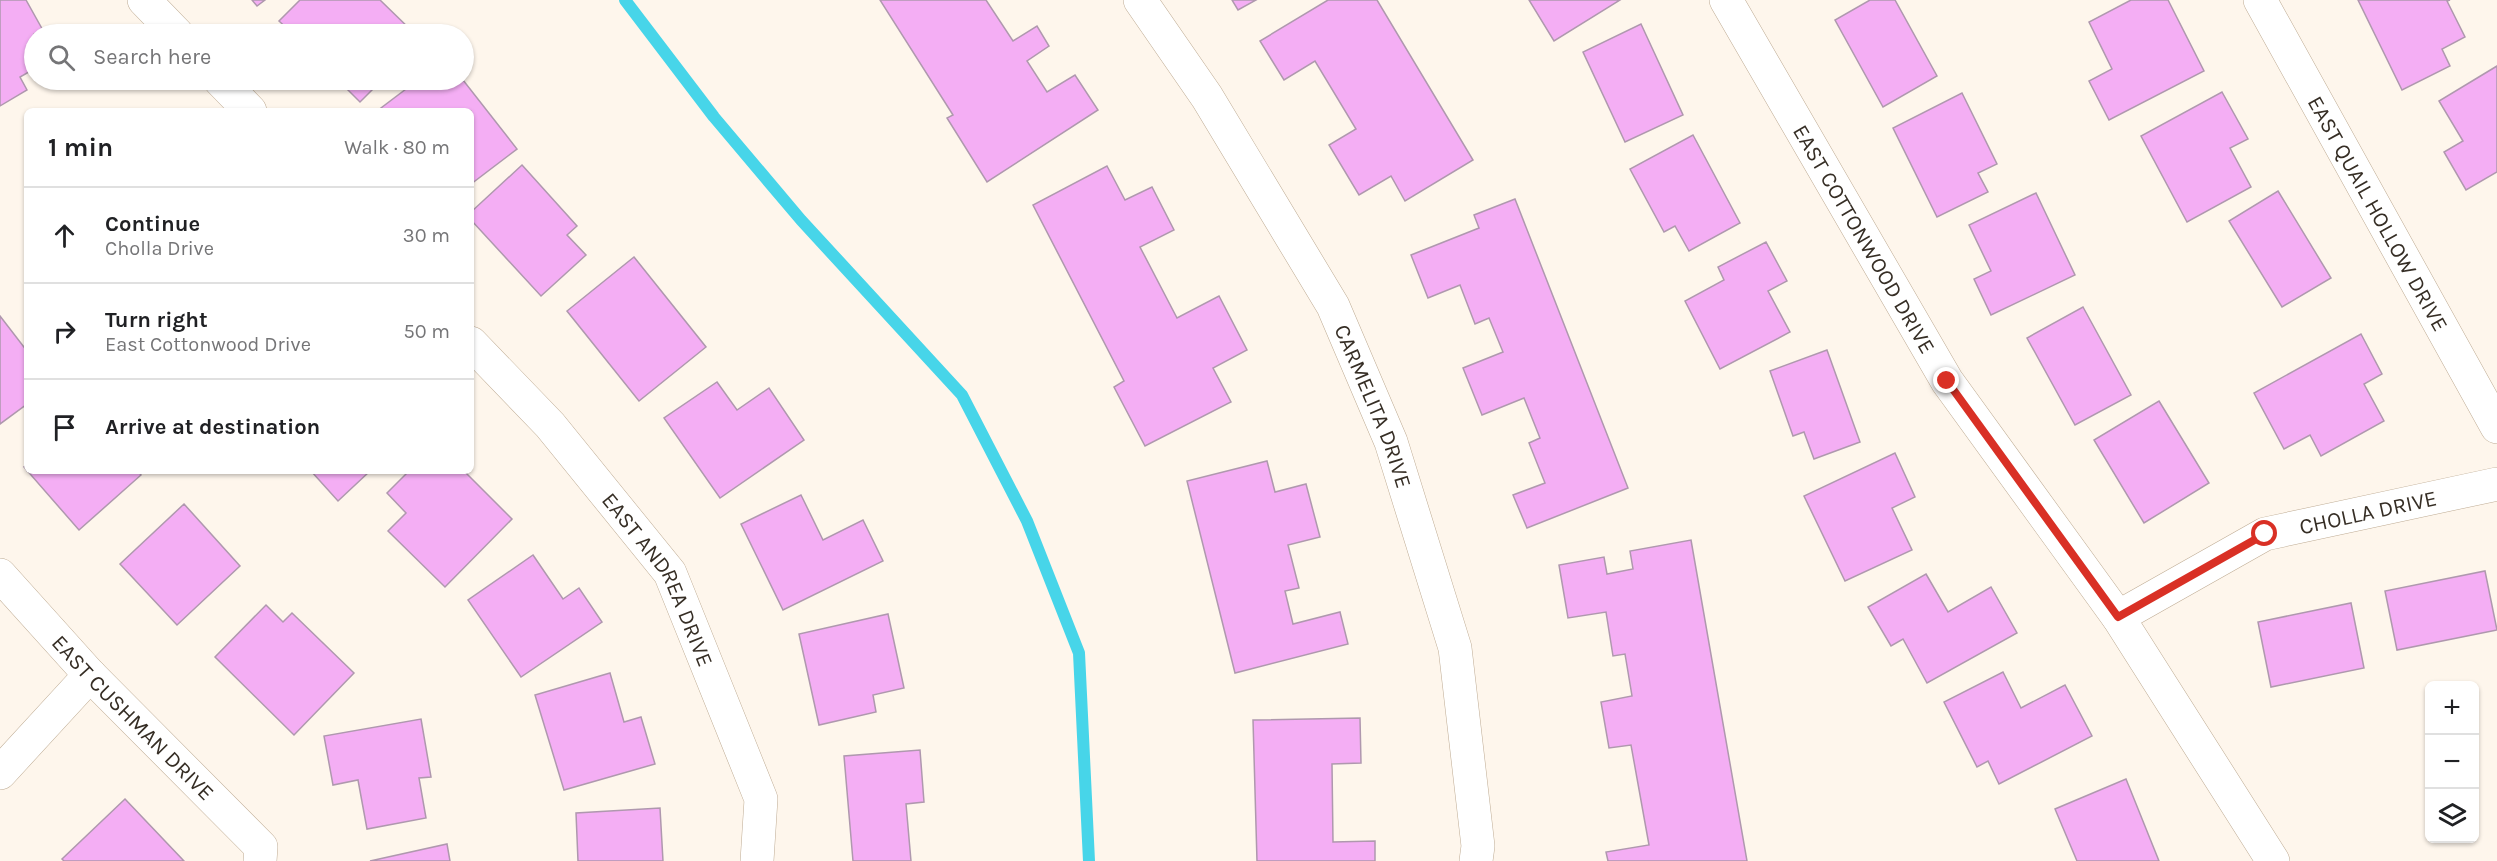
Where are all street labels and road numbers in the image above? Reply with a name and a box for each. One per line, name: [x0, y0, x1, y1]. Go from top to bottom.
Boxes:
street label: EAST QUAIL HOLLOW DRIVE: [2302, 92, 2453, 336]
street label: EAST COTTONWOOD DRIVE: [1787, 120, 1940, 358]
street label: CARMELITA DRIVE: [1328, 321, 1416, 491]
street label: CHOLLA DRIVE: [2297, 485, 2439, 540]
street label: EAST ANDREA DRIVE: [596, 488, 718, 670]
street label: EAST CUSHMAN DRIVE: [46, 630, 219, 806]

